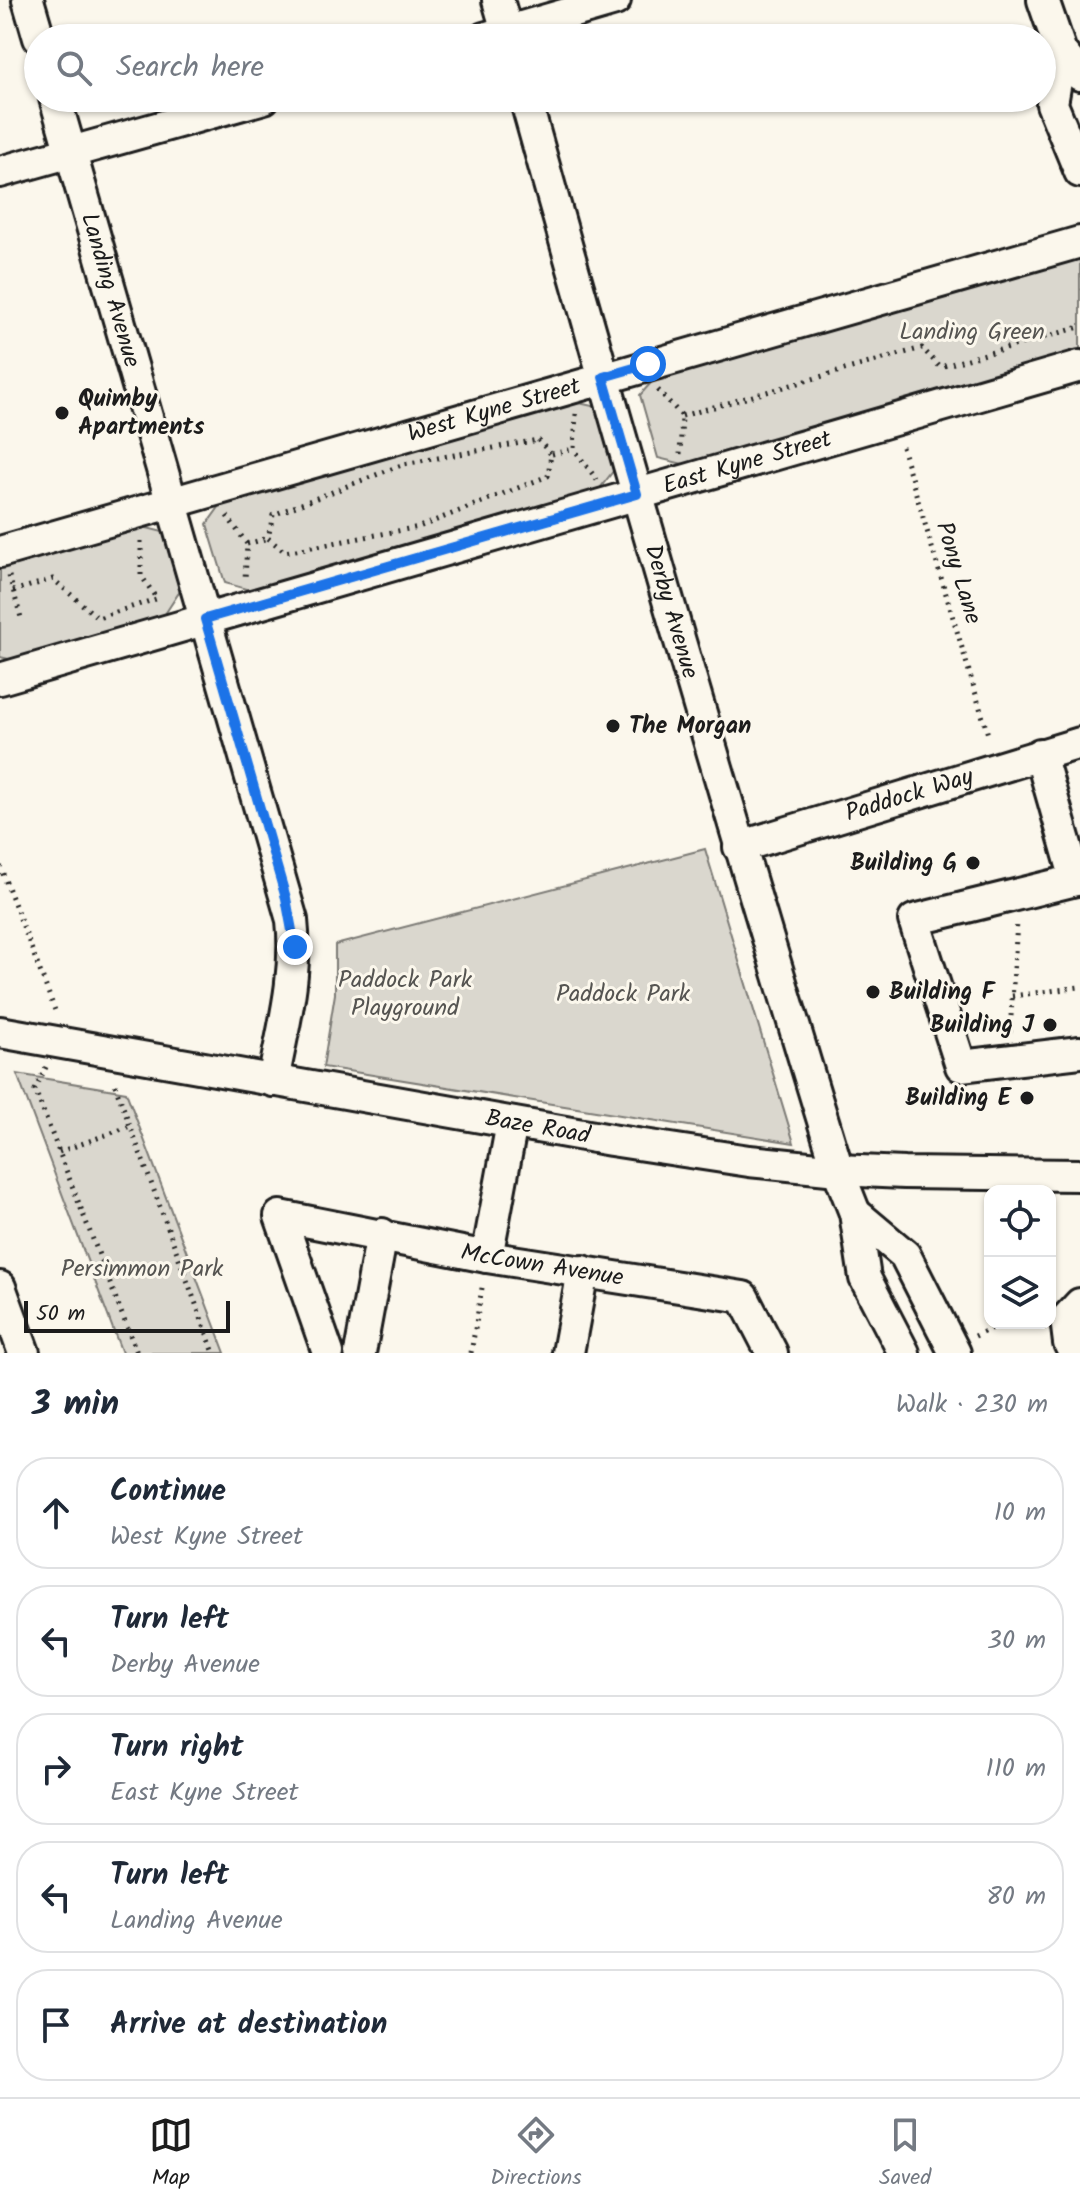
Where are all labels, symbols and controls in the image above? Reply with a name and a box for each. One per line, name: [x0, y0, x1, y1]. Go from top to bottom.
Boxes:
search box: [24, 24, 1056, 112]
text: Search here: [116, 44, 264, 92]
icon: search: [52, 46, 96, 90]
street label: Landing Avenue: [70, 208, 151, 372]
park label: Landing Green: [899, 313, 1045, 352]
route start: [630, 346, 666, 382]
street label: West Kyne Street: [403, 367, 586, 454]
place label: Quimby Apartments: [78, 380, 204, 447]
marker: Quimby Apartments: [53, 404, 71, 422]
street label: East Kyne Street: [658, 419, 837, 505]
street label: Pony Lane: [924, 517, 992, 629]
street label: Derby Avenue: [633, 540, 709, 684]
place label: The Morgan: [629, 707, 751, 746]
marker: The Morgan: [604, 717, 622, 735]
street label: Paddock Way: [840, 757, 979, 833]
place label: Building G: [850, 844, 957, 883]
marker: Building G: [964, 854, 982, 872]
route end: [277, 929, 313, 965]
park label: Paddock Park Playground: [338, 961, 473, 1028]
place label: Building F: [889, 973, 997, 1012]
park label: Paddock Park: [556, 975, 691, 1014]
marker: Building F: [864, 983, 882, 1001]
place label: Building J: [930, 1006, 1035, 1045]
marker: Building J: [1041, 1016, 1059, 1034]
place label: Building E: [905, 1079, 1013, 1118]
marker: Building E: [1018, 1089, 1036, 1107]
street label: Baze Road: [482, 1099, 594, 1156]
map controls: [984, 1185, 1056, 1329]
button: locate: [984, 1185, 1056, 1257]
street label: McCown Avenue: [457, 1233, 626, 1298]
park label: Persimmon Park: [61, 1250, 224, 1289]
button: layers: [984, 1257, 1056, 1329]
scale bar: [24, 1297, 230, 1333]
text: 50 m: [36, 1297, 85, 1332]
text: 3 min: [32, 1378, 119, 1432]
text: Walk · 230 m: [896, 1384, 1048, 1426]
text: Continue: [110, 1468, 226, 1516]
icon: ahead: [34, 1491, 78, 1535]
text: 10 m: [994, 1492, 1046, 1534]
text: West Kyne Street: [110, 1516, 303, 1558]
text: Turn left: [110, 1596, 229, 1644]
icon: left: [34, 1619, 78, 1663]
text: 30 m: [987, 1620, 1046, 1662]
text: Derby Avenue: [110, 1644, 260, 1686]
text: Turn right: [110, 1724, 243, 1772]
icon: right: [34, 1747, 78, 1791]
text: 110 m: [986, 1748, 1046, 1790]
text: East Kyne Street: [110, 1772, 298, 1814]
text: Turn left: [110, 1852, 229, 1900]
icon: left: [34, 1875, 78, 1919]
text: 80 m: [986, 1876, 1046, 1918]
text: Landing Avenue: [110, 1900, 283, 1942]
text: Arrive at destination: [110, 2001, 387, 2049]
icon: arrive: [34, 2003, 78, 2047]
tab: Map: [149, 2113, 193, 2196]
tab: Directions: [490, 2113, 582, 2196]
tab: Saved: [879, 2113, 931, 2196]

